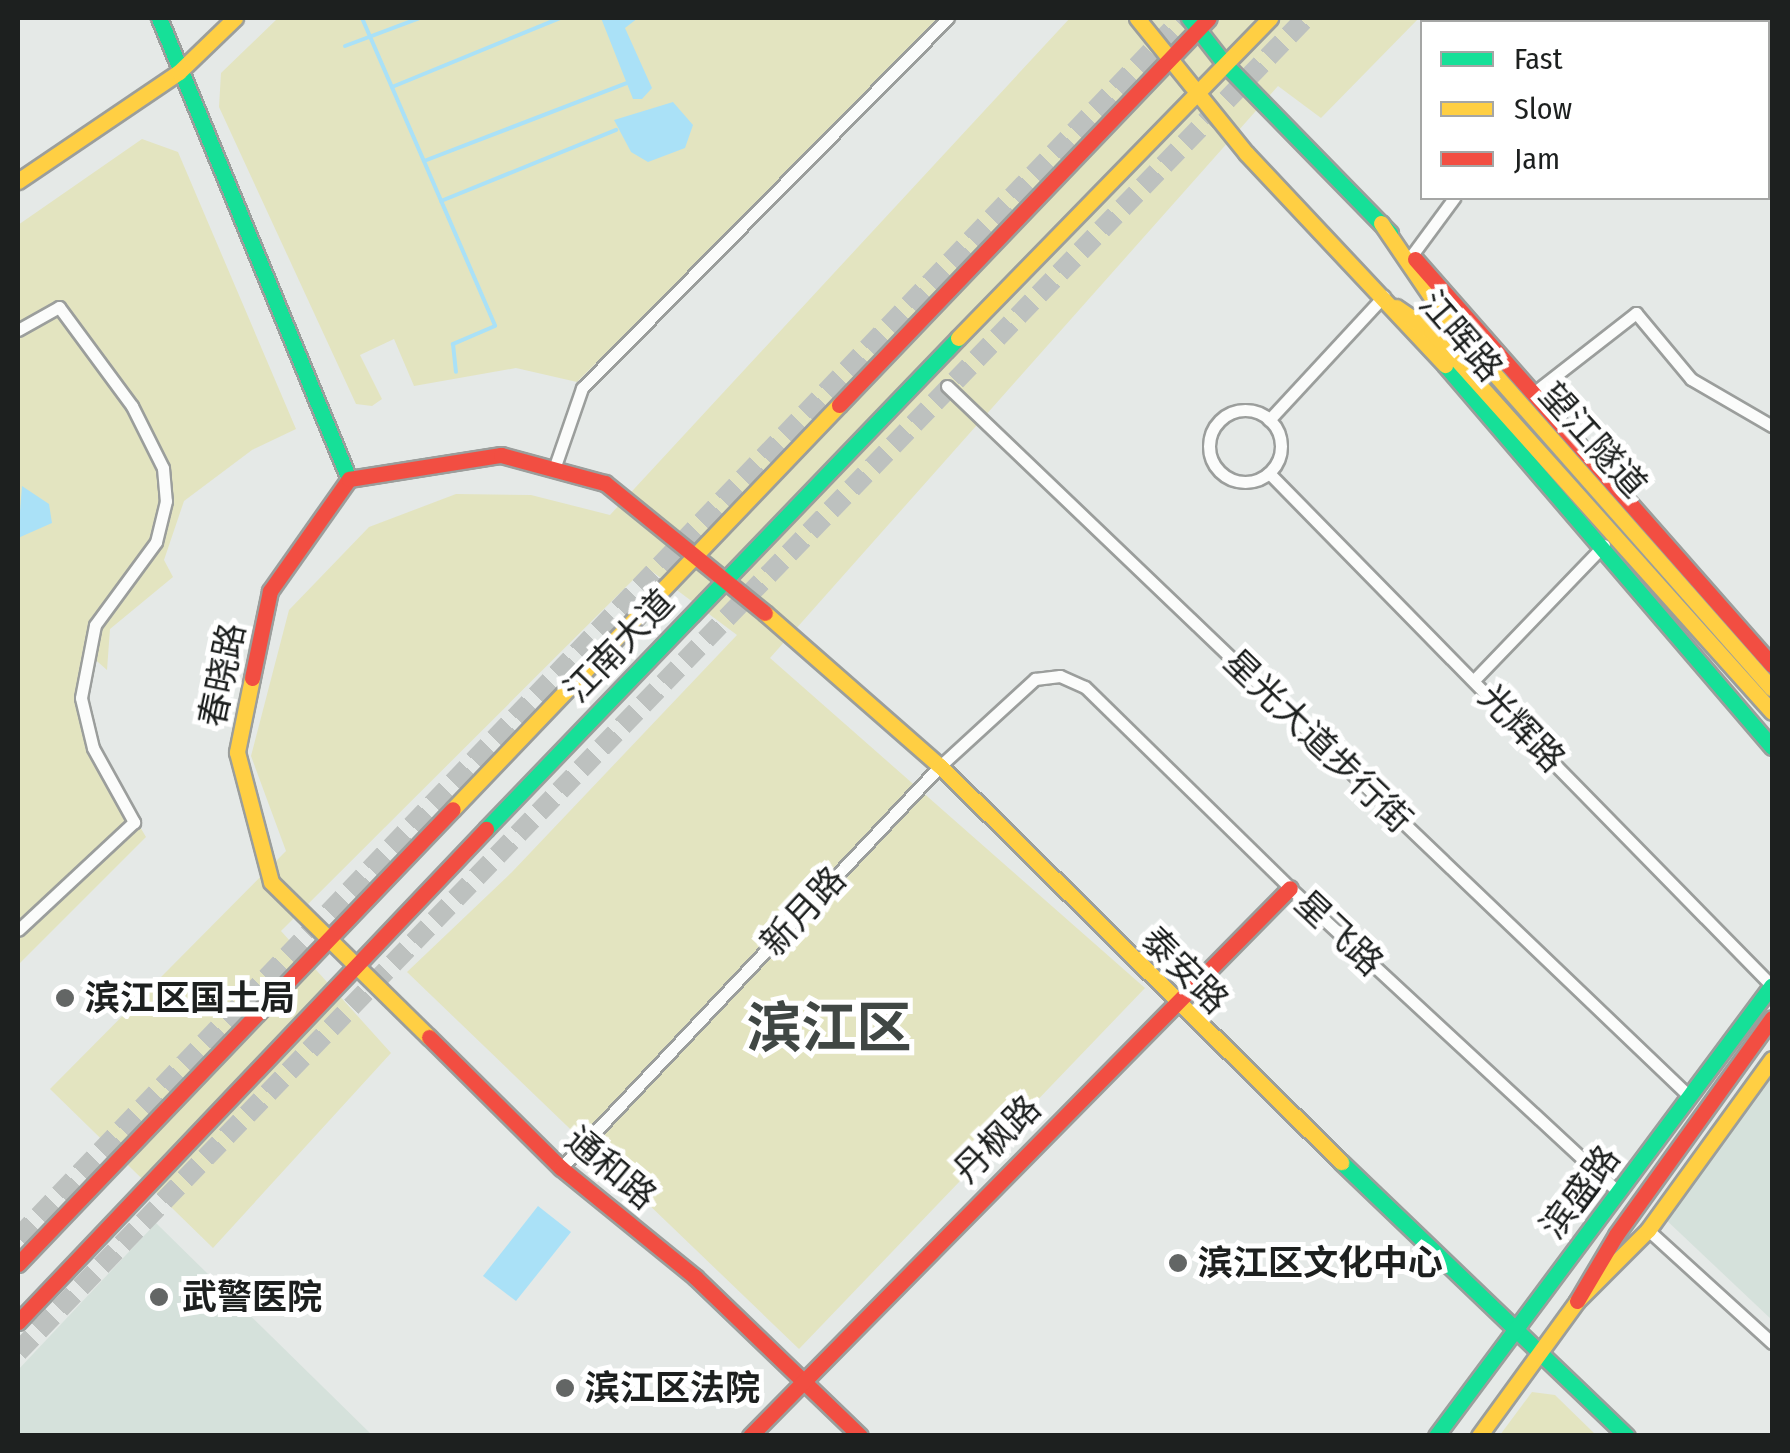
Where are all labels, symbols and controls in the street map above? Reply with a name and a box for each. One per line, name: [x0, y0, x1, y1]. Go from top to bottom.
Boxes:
legend: [1420, 20, 1770, 200]
text: Fast: [1514, 41, 1562, 77]
text: Slow: [1514, 91, 1572, 127]
text: Jam: [1514, 141, 1560, 177]
street label: 江晖路: [1411, 283, 1511, 389]
street label: 望江隧道: [1531, 374, 1655, 506]
street label: 江南大道: [555, 581, 683, 711]
street label: 春晓路: [191, 619, 253, 731]
street label: 星光大道步行街: [1215, 641, 1421, 841]
street label: 光辉路: [1470, 676, 1574, 780]
street label: 新月路: [752, 858, 854, 964]
street label: 星飞路: [1286, 882, 1392, 984]
street label: 泰安路: [1133, 918, 1237, 1022]
place label: 滨江区国土局: [85, 977, 295, 1019]
marker: 滨江区国土局: [54, 987, 76, 1009]
district label: 滨江区: [747, 997, 911, 1063]
street label: 丹枫路: [945, 1087, 1049, 1191]
street label: 通和路: [557, 1118, 665, 1218]
street label: 滨盛路: [1532, 1137, 1628, 1247]
place label: 滨江区文化中心: [1198, 1242, 1443, 1284]
marker: 滨江区文化中心: [1167, 1252, 1189, 1274]
place label: 武警医院: [182, 1276, 322, 1318]
marker: 武警医院: [146, 1284, 172, 1310]
place label: 滨江区法院: [585, 1367, 760, 1409]
marker: 滨江区法院: [554, 1377, 576, 1399]

